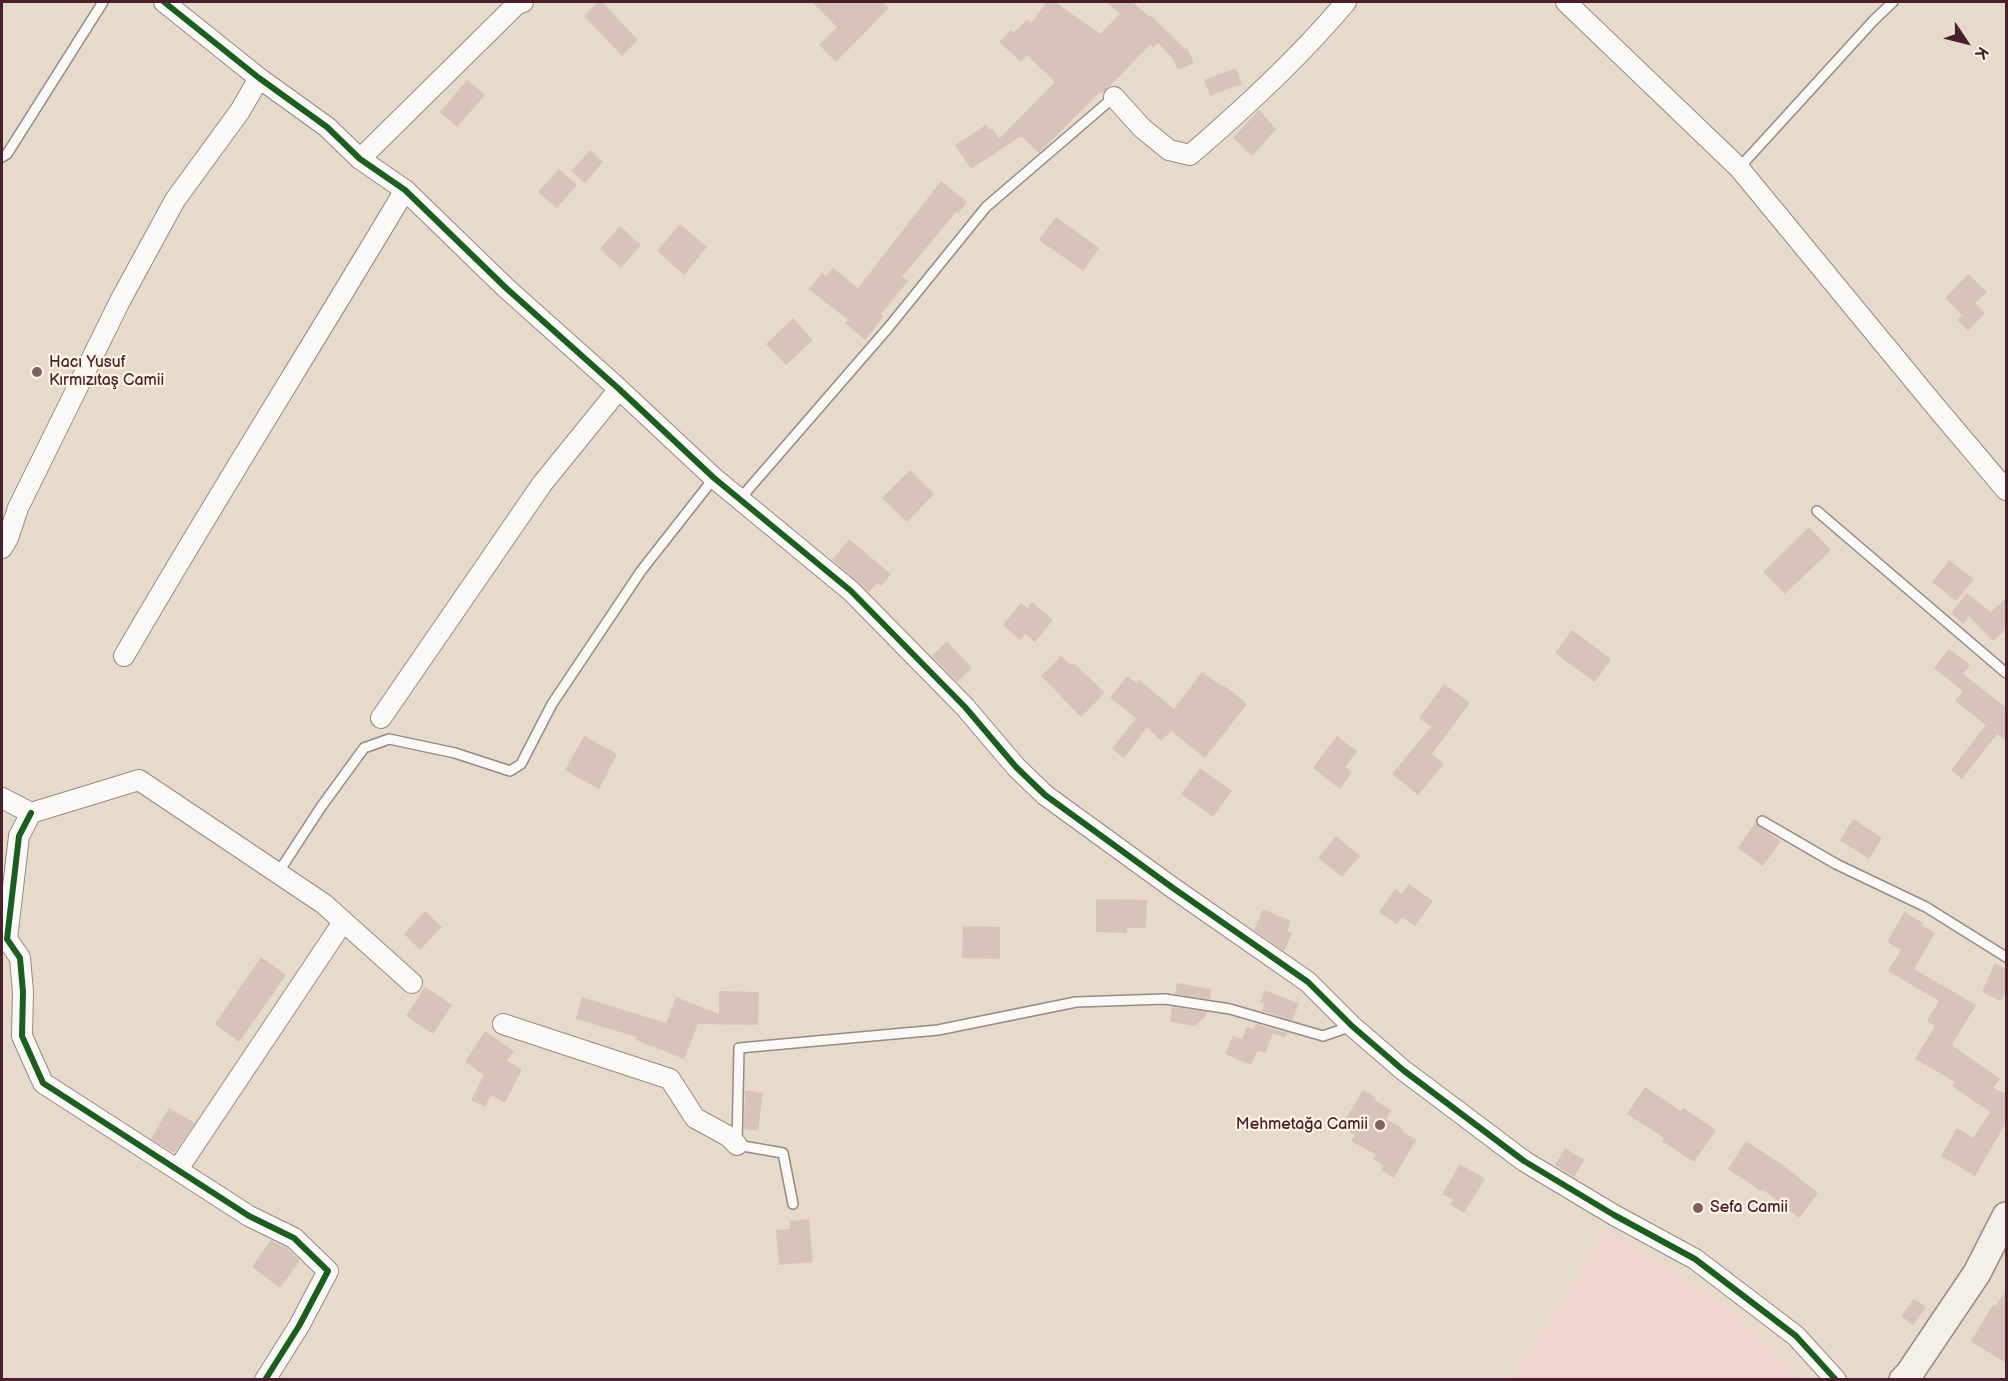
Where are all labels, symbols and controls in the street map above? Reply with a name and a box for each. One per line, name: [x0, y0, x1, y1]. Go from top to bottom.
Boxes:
north arrow: [1936, 12, 1996, 72]
text: K: [1970, 43, 1992, 63]
place label: Hacı Yusuf Kırmızıtaş Camii: [49, 353, 164, 391]
marker: Hacı Yusuf Kırmızıtaş Camii: [30, 365, 44, 379]
place label: Mehmetağa Camii: [1236, 1115, 1368, 1135]
marker: Mehmetağa Camii: [1373, 1118, 1387, 1132]
place label: Sefa Camii: [1710, 1198, 1788, 1218]
marker: Sefa Camii: [1691, 1201, 1705, 1215]

